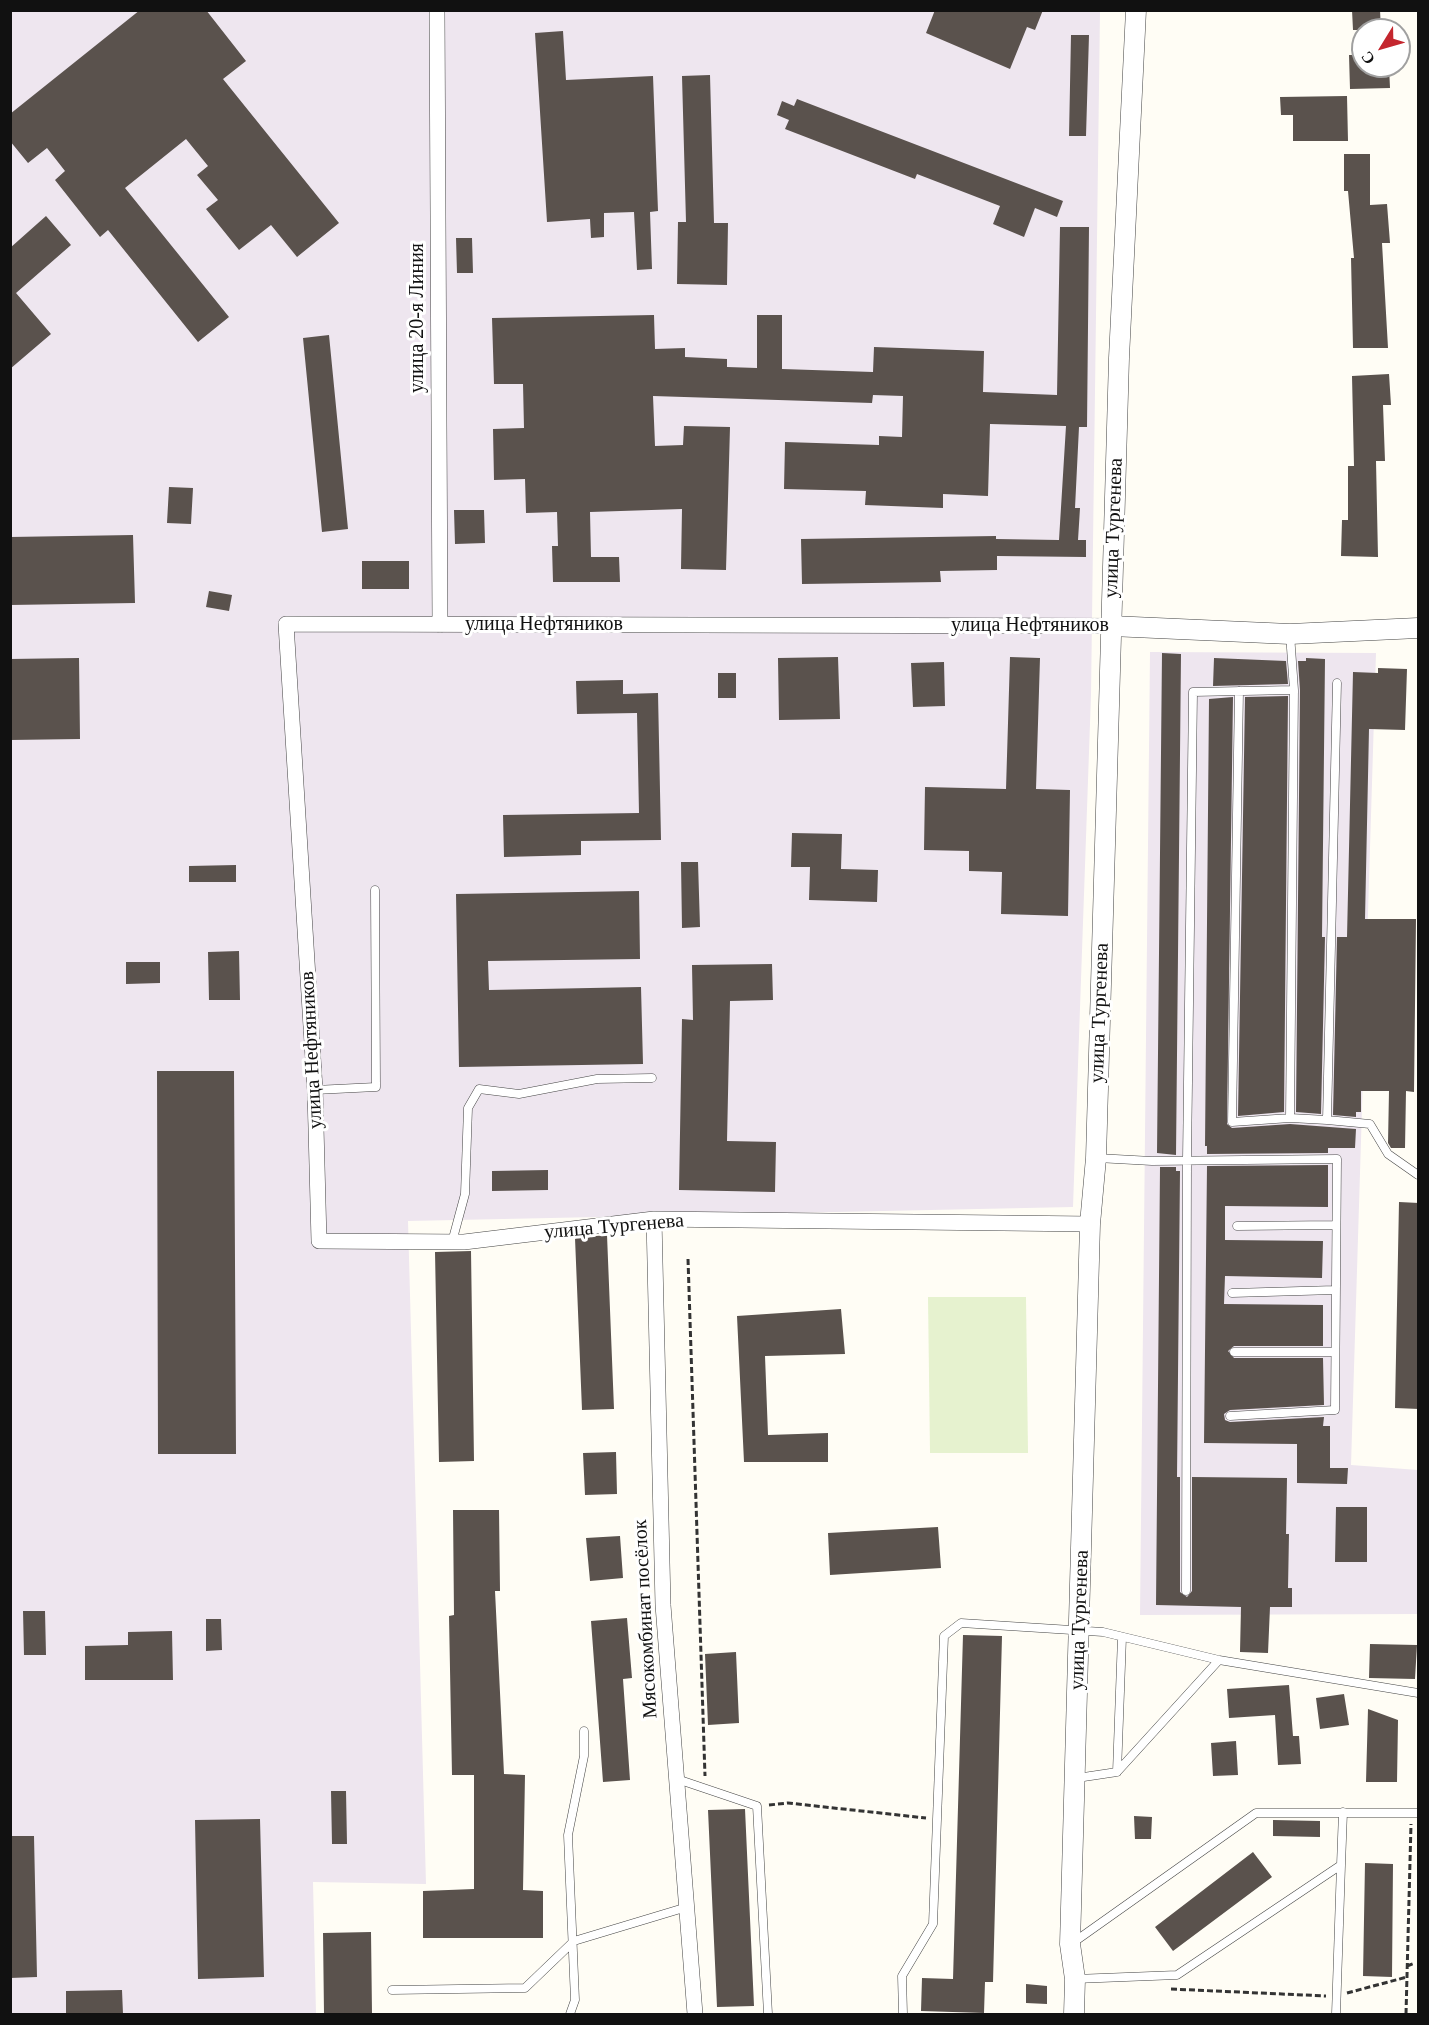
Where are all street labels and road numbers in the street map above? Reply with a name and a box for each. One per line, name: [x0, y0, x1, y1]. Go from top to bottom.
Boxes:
street label: улица 20-я Линия: [406, 243, 430, 393]
street label: улица Тургенева: [1100, 458, 1128, 598]
street label: улица Нефтяников: [465, 613, 623, 637]
street label: улица Нефтяников: [951, 614, 1109, 638]
street label: улица Тургенева: [1086, 943, 1114, 1083]
street label: улица Нефтяников: [296, 970, 328, 1130]
street label: улица Тургенева: [543, 1209, 685, 1245]
street label: Мясокомбинат посёлок: [629, 1519, 663, 1719]
street label: улица Тургенева: [1066, 1550, 1094, 1690]

